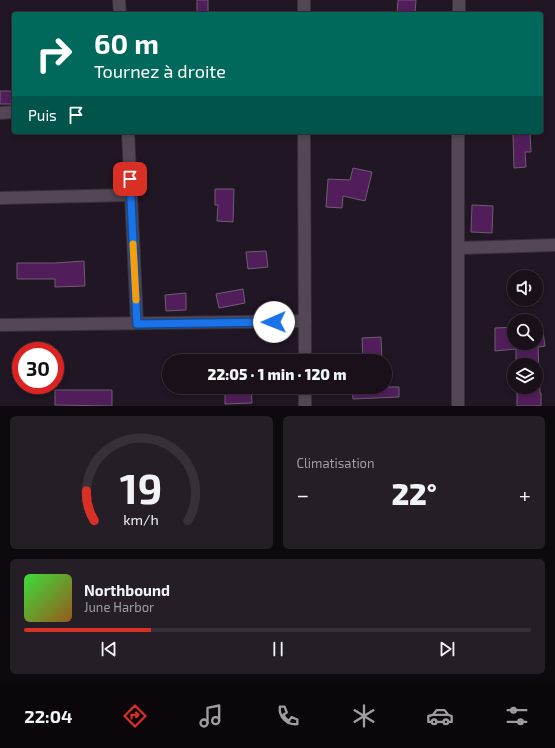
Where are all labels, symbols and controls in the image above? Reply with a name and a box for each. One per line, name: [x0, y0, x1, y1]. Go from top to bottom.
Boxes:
text: 60 m: [94, 26, 159, 60]
icon: right: [28, 28, 80, 80]
text: Tournez à droite: [94, 60, 226, 82]
icon: arrive: [65, 104, 87, 126]
text: Puis: [28, 106, 57, 124]
pin: [113, 162, 147, 196]
icon: arrive: [119, 168, 141, 190]
map controls: [507, 270, 543, 394]
button: sound: [507, 270, 543, 306]
position arrow: [253, 301, 295, 343]
button: search: [507, 314, 543, 350]
speed limit sign: 30: [12, 342, 64, 394]
button: layers: [507, 358, 543, 394]
text: 22:05 · 1 min · 120 m: [208, 365, 346, 383]
text: Climatisation: [297, 455, 375, 471]
text: 19: [120, 461, 163, 511]
text: 22°: [391, 475, 437, 511]
text: −: [297, 481, 309, 507]
text: +: [519, 481, 531, 507]
text: km/h: [124, 510, 159, 527]
text: Northbound: [84, 581, 170, 599]
text: June Harbor: [84, 599, 154, 615]
icon: previous: [98, 638, 120, 660]
icon: pause: [267, 638, 289, 660]
icon: next: [436, 638, 458, 660]
icon: directions: [121, 702, 149, 730]
icon: music: [197, 702, 225, 730]
icon: phone: [274, 702, 302, 730]
icon: climate: [350, 702, 378, 730]
icon: car: [426, 702, 454, 730]
icon: filters: [503, 702, 531, 730]
text: 22:04: [24, 705, 73, 727]

